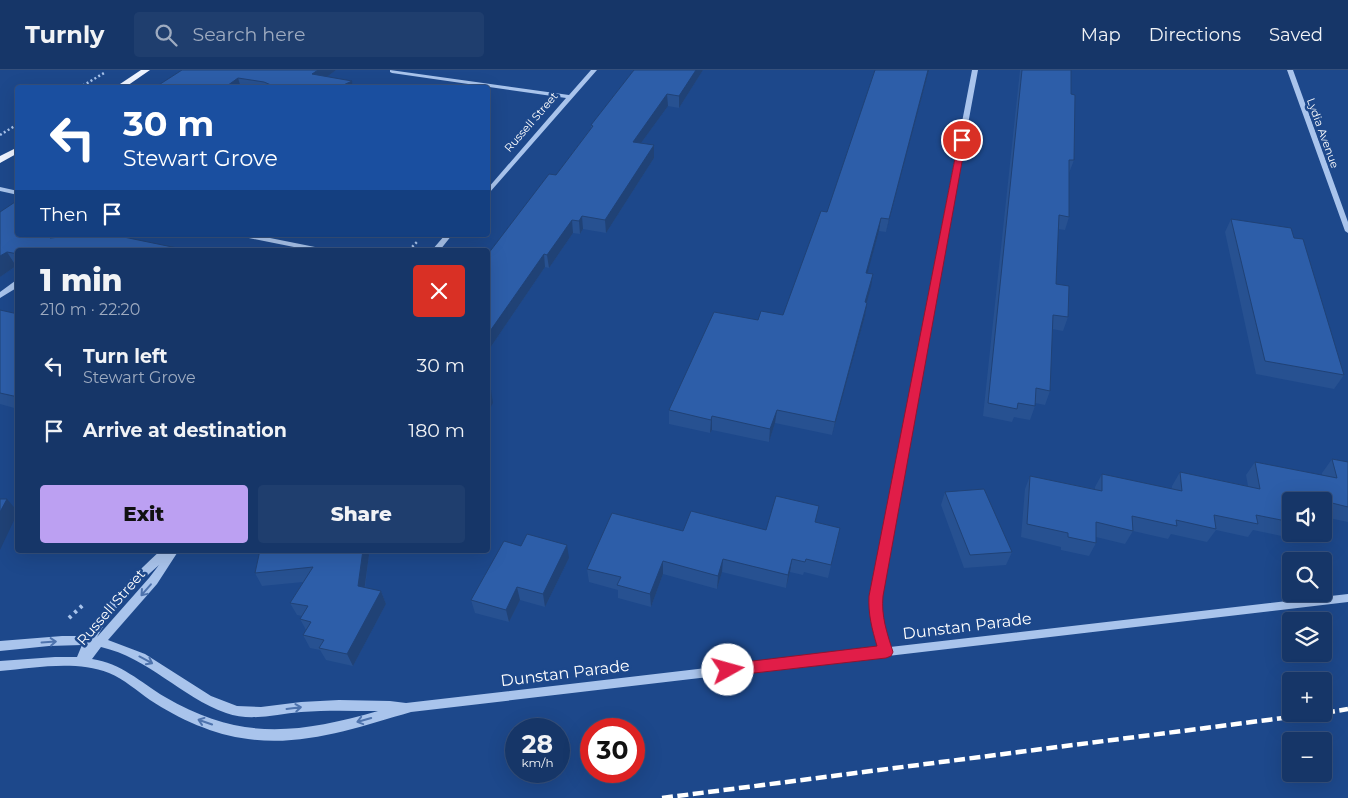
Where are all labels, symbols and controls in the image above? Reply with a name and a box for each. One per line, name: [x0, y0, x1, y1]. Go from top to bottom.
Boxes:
search box: [134, 12, 484, 57]
text: Turnly: [25, 20, 104, 49]
icon: search: [152, 21, 180, 49]
text: Search here: [192, 23, 305, 46]
text: Map: [1081, 24, 1121, 46]
text: Directions: [1149, 24, 1241, 46]
text: Saved: [1269, 24, 1323, 46]
street label: Russell Street: [501, 89, 561, 155]
street label: Lydia Avenue: [1304, 96, 1342, 170]
text: 30 m: [123, 102, 214, 145]
icon: left: [40, 105, 105, 170]
pin: [941, 119, 983, 161]
icon: arrive: [948, 126, 976, 154]
text: Stewart Grove: [123, 145, 278, 172]
icon: arrive: [98, 200, 126, 228]
text: Then: [40, 203, 88, 226]
text: 1 min: [40, 262, 123, 299]
button: close: [413, 265, 465, 317]
text: 210 m · 22:20: [40, 300, 140, 319]
text: Turn left: [83, 345, 168, 368]
icon: left: [40, 352, 68, 380]
text: 30 m: [417, 354, 465, 377]
text: Stewart Grove: [83, 368, 196, 387]
icon: arrive: [40, 417, 68, 445]
text: Arrive at destination: [83, 419, 287, 442]
text: 180 m: [408, 419, 465, 442]
button: Exit: [40, 485, 248, 543]
button: Share: [258, 485, 465, 543]
map controls: [1282, 492, 1332, 782]
button: sound: [1282, 492, 1332, 542]
button: search: [1282, 552, 1332, 602]
street label: Russell Street: [73, 565, 149, 649]
one-way arrow: [140, 583, 151, 596]
street label: Dunstan Parade: [902, 609, 1032, 643]
button: layers: [1282, 612, 1332, 662]
one-way arrow: [40, 638, 56, 647]
position arrow: [701, 643, 753, 695]
one-way arrow: [138, 656, 152, 666]
street label: Dunstan Parade: [500, 656, 630, 690]
button: +: [1282, 672, 1332, 722]
one-way arrow: [286, 703, 302, 713]
one-way arrow: [356, 716, 372, 725]
one-way arrow: [197, 717, 213, 726]
speed limit sign: 30: [580, 718, 645, 783]
text: 28: [522, 729, 553, 759]
button: −: [1282, 732, 1332, 782]
text: km/h: [521, 755, 554, 770]

